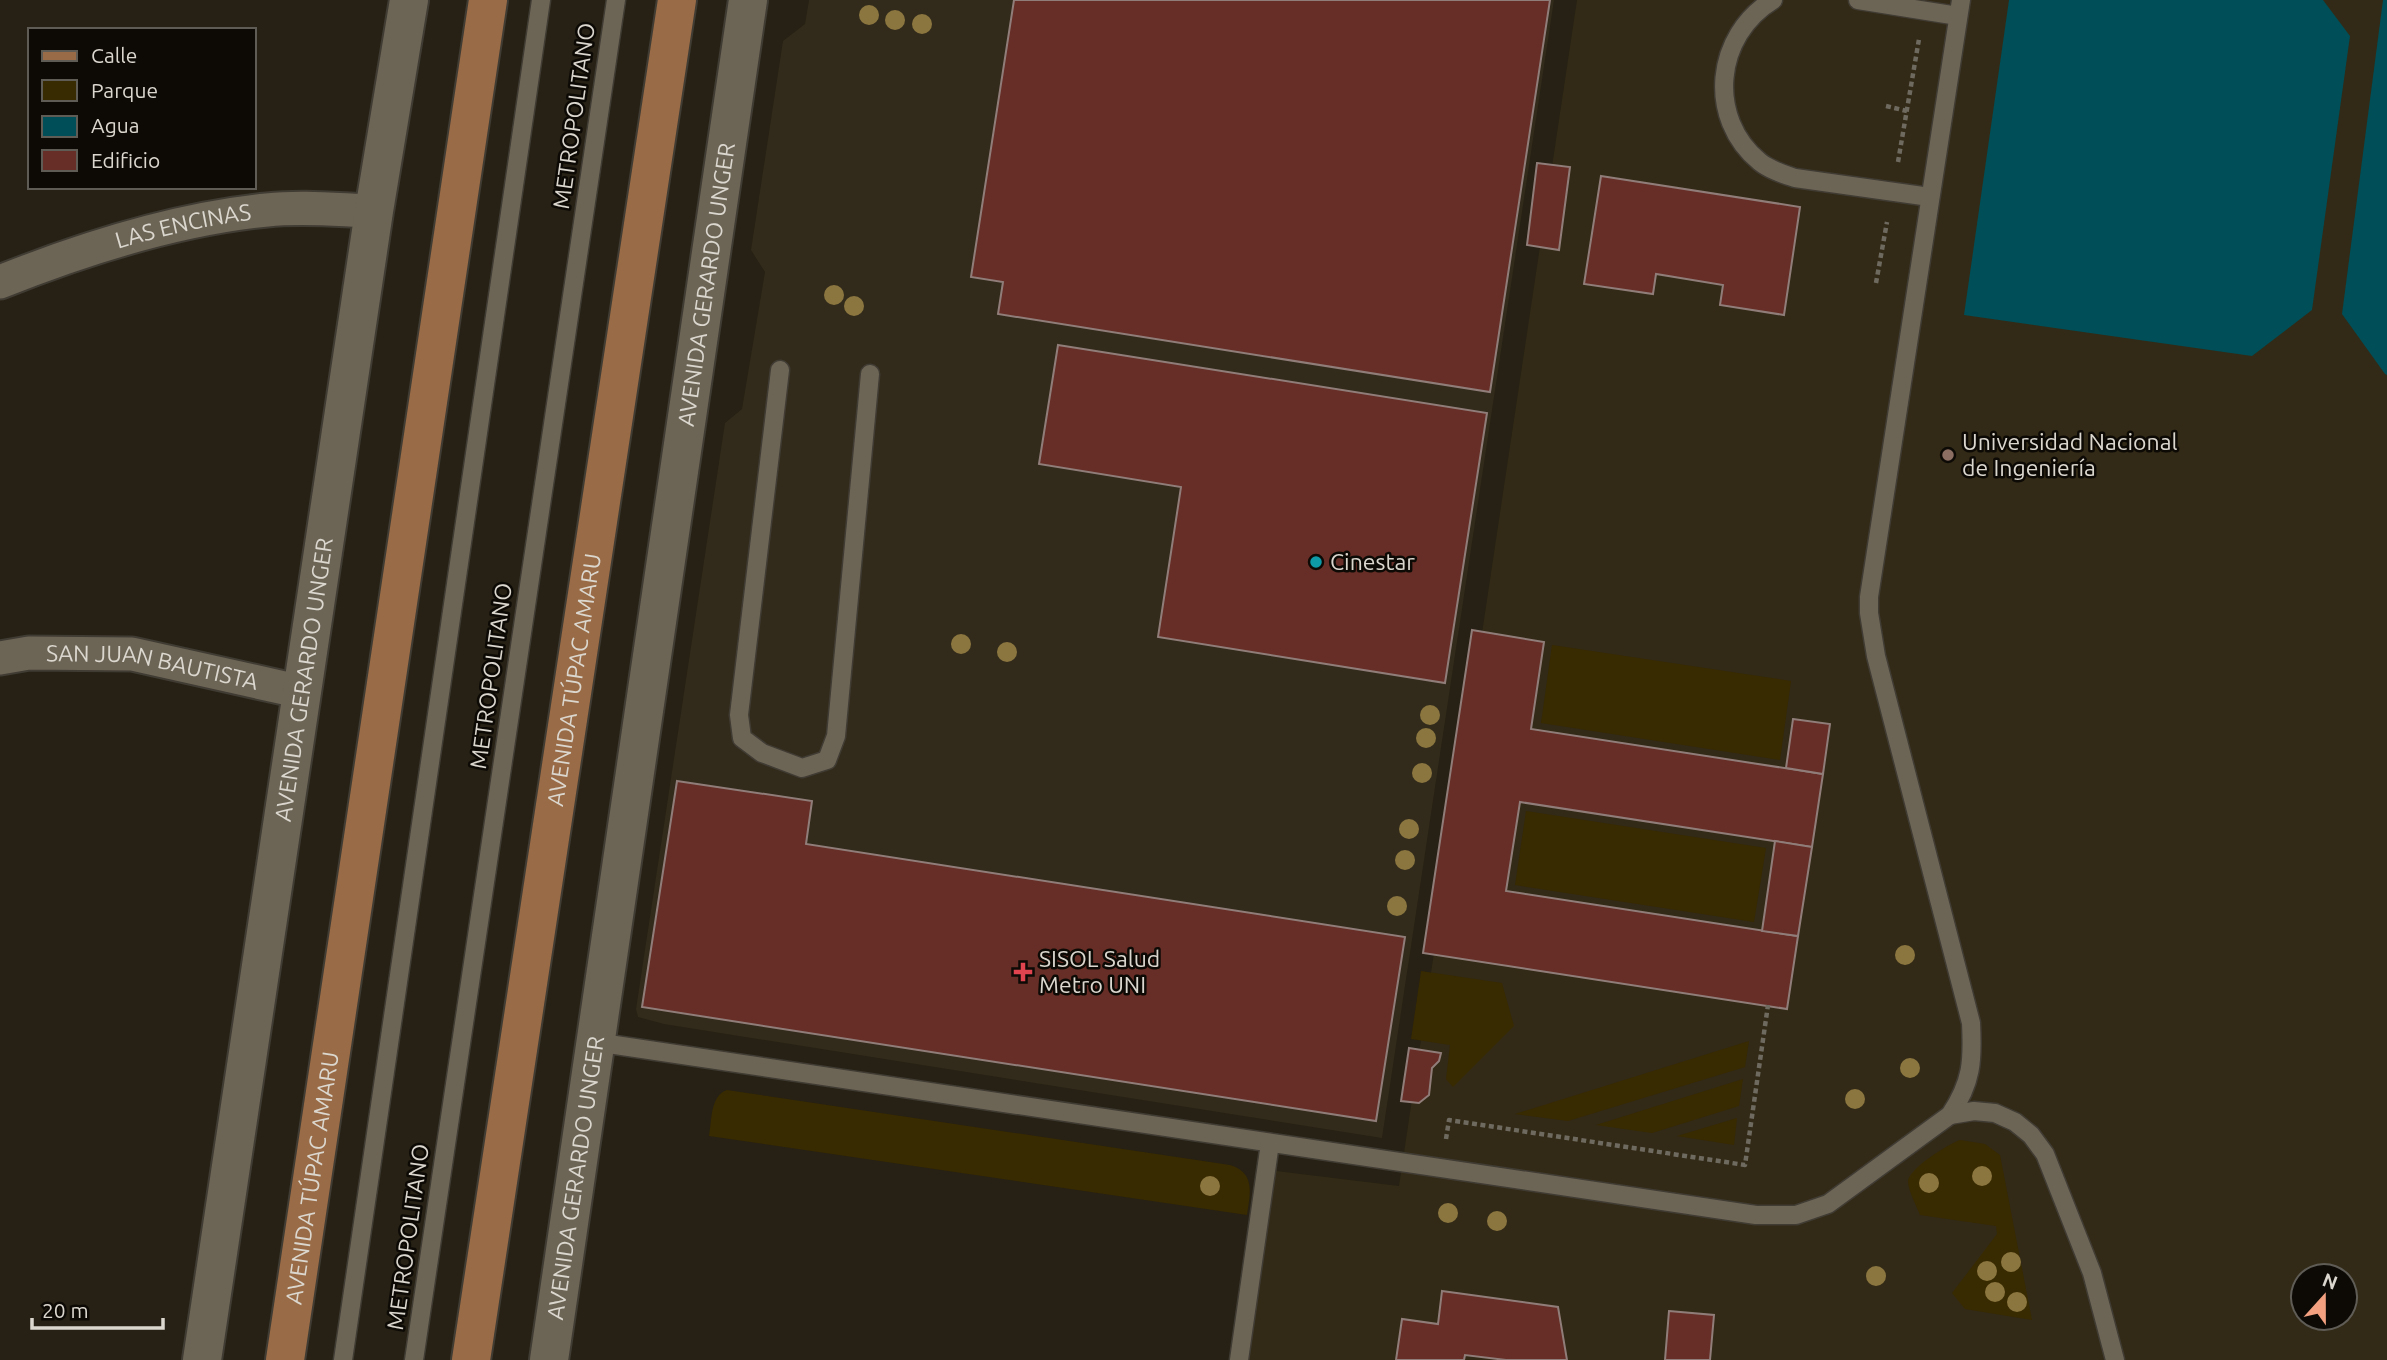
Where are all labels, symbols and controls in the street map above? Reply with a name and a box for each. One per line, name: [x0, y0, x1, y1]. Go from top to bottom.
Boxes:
street label: METROPOLITANO: [548, 21, 599, 211]
legend: [28, 28, 256, 189]
text: Calle: [91, 43, 137, 67]
text: Parque: [91, 78, 158, 102]
text: Agua: [91, 113, 140, 137]
street label: AVENIDA GERARDO UNGER: [673, 141, 739, 428]
text: Edificio: [91, 148, 160, 172]
street label: LAS ENCINAS: [112, 199, 252, 253]
place label: Universidad Nacional de Ingeniería: [1962, 429, 2178, 480]
marker: Universidad Nacional de Ingeniería: [1940, 447, 1956, 463]
street label: AVENIDA GERARDO UNGER: [270, 536, 337, 823]
place label: Cinestar: [1330, 549, 1415, 574]
street label: AVENIDA TÚPAC AMARU: [542, 552, 605, 808]
marker: Cinestar: [1308, 554, 1324, 570]
street label: METROPOLITANO: [465, 581, 516, 771]
street label: SAN JUAN BAUTISTA: [46, 640, 261, 694]
place label: SISOL Salud Metro UNI: [1039, 946, 1160, 997]
marker: SISOL Salud Metro UNI: [1013, 962, 1033, 982]
street label: AVENIDA GERARDO UNGER: [542, 1034, 608, 1321]
street label: AVENIDA TÚPAC AMARU: [280, 1050, 343, 1306]
street label: METROPOLITANO: [382, 1142, 433, 1332]
north arrow: [2289, 1262, 2359, 1332]
text: N: [2320, 1268, 2341, 1294]
scale bar: [32, 1286, 163, 1330]
text: 20 m: [42, 1298, 89, 1322]

